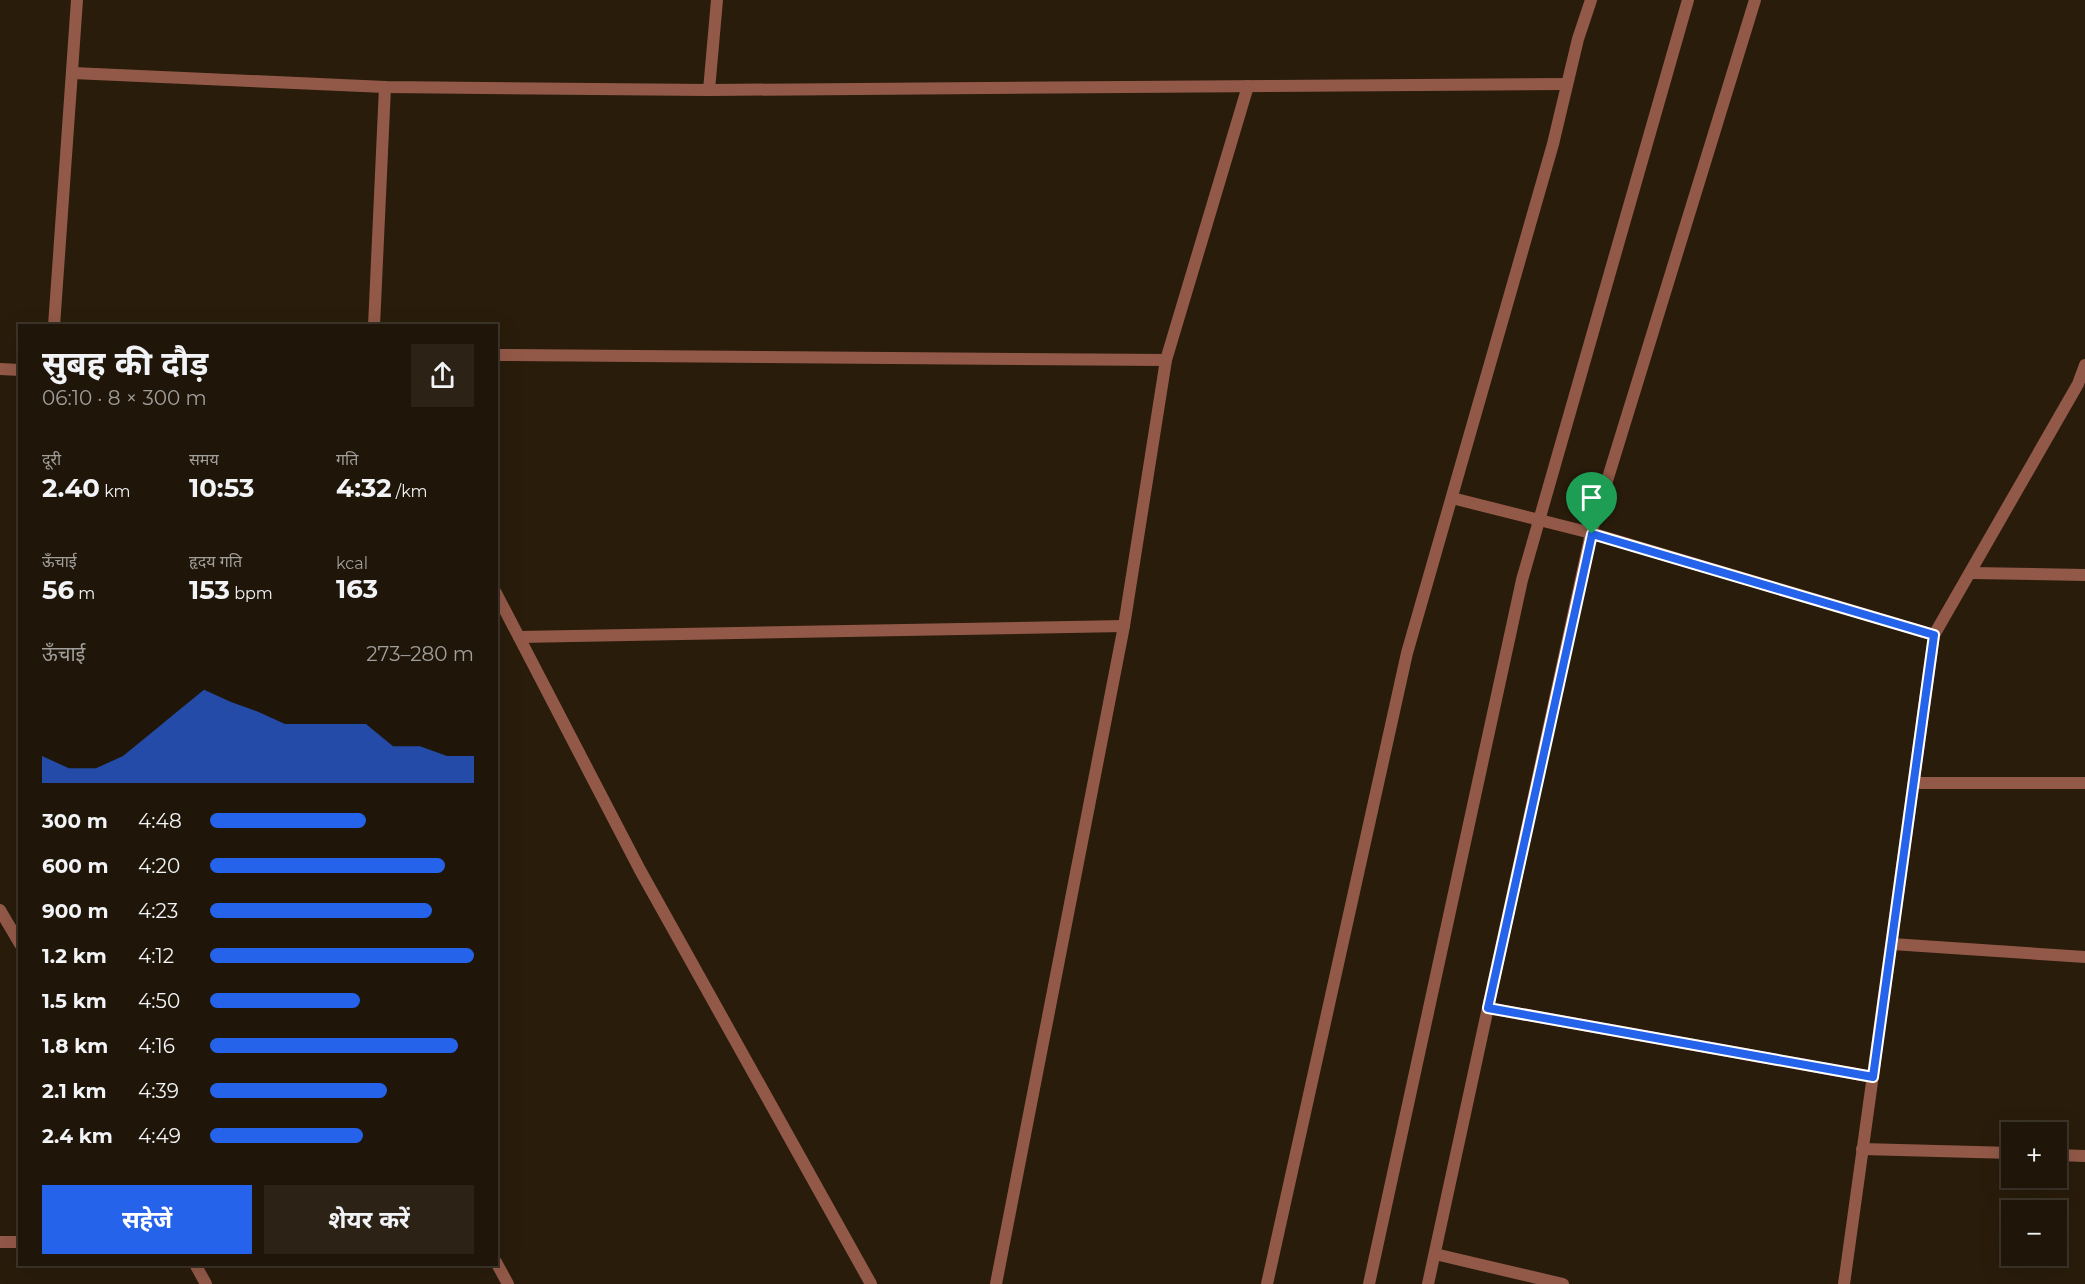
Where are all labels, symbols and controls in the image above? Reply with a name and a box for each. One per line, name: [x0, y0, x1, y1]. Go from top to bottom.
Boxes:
text: सुबह की दौड़: [42, 343, 208, 383]
button: share: [411, 344, 474, 407]
text: 06:10 · 8 × 300 m: [42, 386, 207, 410]
text: दूरी: [42, 450, 61, 469]
text: समय: [189, 450, 219, 469]
text: गति: [336, 450, 358, 469]
text: 2.40: [42, 472, 100, 504]
text: 10:53: [189, 472, 254, 504]
text: 4:32: [336, 472, 392, 504]
pin: [1566, 472, 1617, 534]
icon: arrive: [1575, 481, 1608, 514]
text: km: [100, 482, 131, 501]
text: /km: [392, 482, 428, 501]
text: ऊँचाई: [42, 552, 77, 571]
text: हृदय गति: [189, 552, 242, 571]
text: kcal: [336, 554, 368, 573]
text: 163: [336, 573, 378, 605]
text: 56: [42, 574, 74, 606]
text: 153: [189, 574, 230, 606]
text: m: [74, 584, 95, 603]
text: bpm: [230, 584, 273, 603]
text: ऊँचाई: [42, 642, 85, 666]
text: 273–280 m: [366, 642, 474, 666]
text: 300 m: [42, 809, 108, 833]
text: 4:48: [138, 809, 182, 833]
text: 600 m: [42, 854, 109, 878]
text: 4:20: [138, 854, 180, 878]
text: 900 m: [42, 899, 109, 923]
text: 4:23: [138, 899, 178, 923]
text: 1.2 km: [42, 944, 107, 968]
text: 4:12: [138, 944, 174, 968]
text: 1.5 km: [42, 989, 107, 1013]
text: 4:50: [138, 989, 180, 1013]
text: 1.8 km: [42, 1034, 108, 1058]
text: 4:16: [138, 1034, 175, 1058]
text: 2.1 km: [42, 1079, 106, 1103]
text: 4:39: [138, 1079, 179, 1103]
map controls: [2001, 1122, 2067, 1266]
button: +: [2001, 1122, 2067, 1188]
text: 2.4 km: [42, 1124, 113, 1148]
text: 4:49: [138, 1124, 181, 1148]
button: सहेजें: [42, 1185, 252, 1254]
button: शेयर करें: [264, 1185, 474, 1254]
button: −: [2001, 1200, 2067, 1266]

